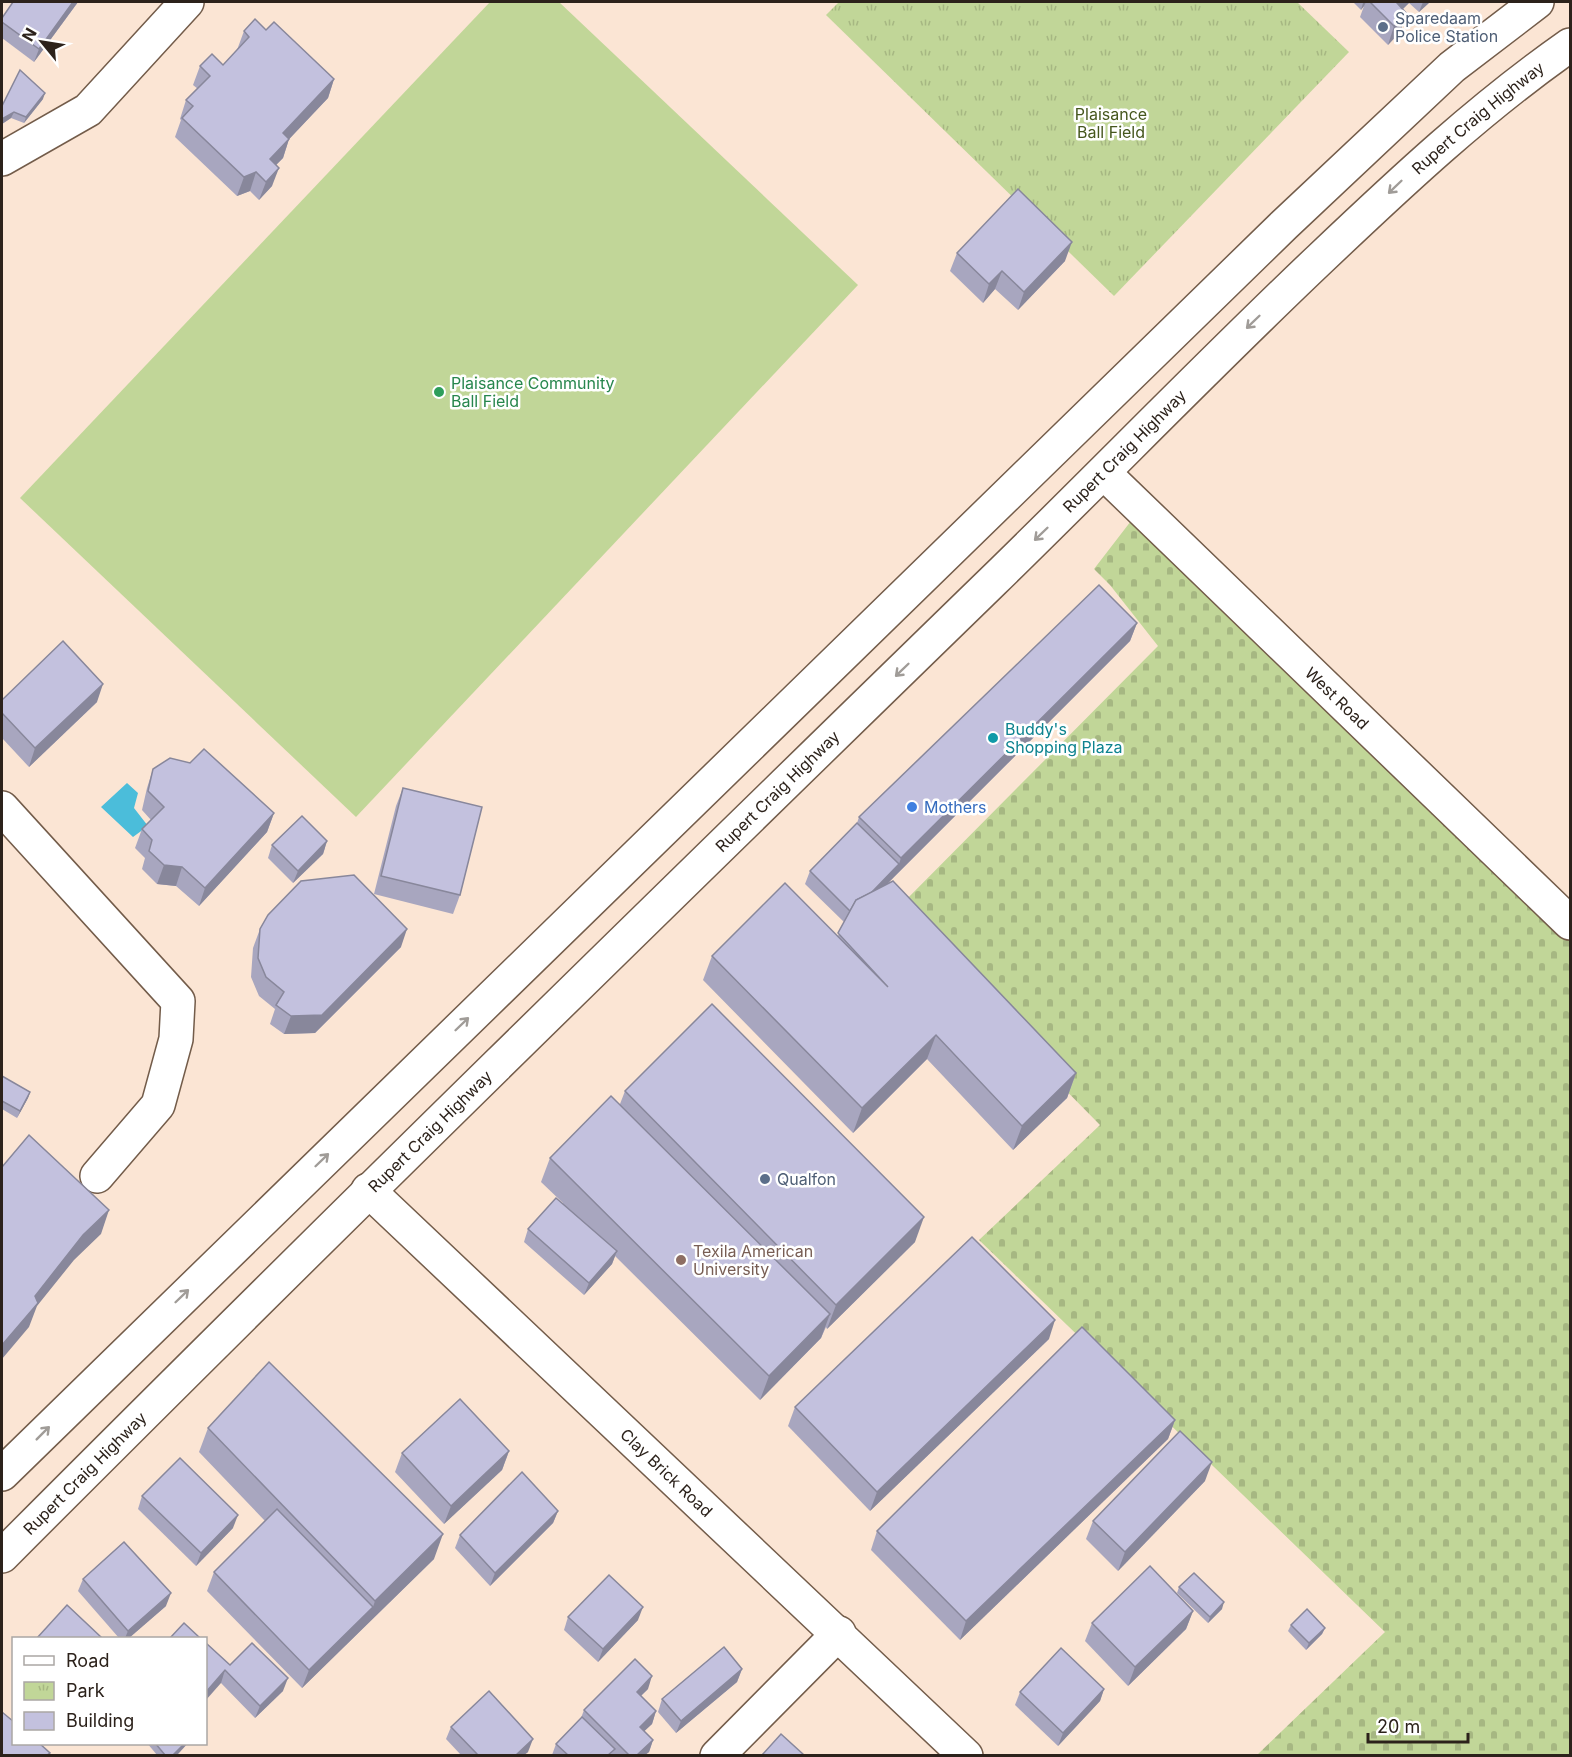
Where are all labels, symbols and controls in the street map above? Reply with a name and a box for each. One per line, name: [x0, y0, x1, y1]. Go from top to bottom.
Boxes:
place label: Sparedaam Police Station: [1395, 8, 1498, 46]
north arrow: [12, 12, 72, 72]
marker: Sparedaam Police Station: [1376, 20, 1390, 34]
text: N: [17, 24, 41, 45]
street label: Rupert Craig Highway: [1408, 57, 1548, 178]
park label: Plaisance Ball Field: [1075, 104, 1147, 142]
one-way arrow: [1387, 180, 1402, 195]
one-way arrow: [1246, 314, 1261, 329]
place label: Plaisance Community Ball Field: [451, 373, 614, 411]
marker: Plaisance Community Ball Field: [432, 385, 446, 399]
street label: Rupert Craig Highway: [1059, 385, 1190, 517]
one-way arrow: [1034, 527, 1049, 541]
one-way arrow: [894, 663, 909, 677]
street label: West Road: [1301, 663, 1373, 733]
place label: Buddy's Shopping Plaza: [1005, 719, 1122, 757]
street label: Rupert Craig Highway: [711, 726, 844, 856]
marker: Buddy's Shopping Plaza: [986, 731, 1000, 745]
place label: Mothers: [924, 797, 987, 817]
marker: Mothers: [905, 800, 919, 814]
one-way arrow: [454, 1017, 469, 1032]
street label: Rupert Craig Highway: [364, 1066, 496, 1196]
one-way arrow: [314, 1153, 329, 1168]
place label: Qualfon: [777, 1169, 836, 1189]
marker: Qualfon: [758, 1172, 772, 1186]
place label: Texila American University: [693, 1241, 813, 1279]
marker: Texila American University: [674, 1253, 688, 1267]
one-way arrow: [175, 1289, 190, 1304]
street label: Rupert Craig Highway: [19, 1408, 150, 1539]
street label: Clay Brick Road: [616, 1424, 717, 1521]
one-way arrow: [36, 1426, 51, 1440]
legend: [12, 1637, 207, 1745]
text: Road: [66, 1650, 109, 1671]
text: Park: [66, 1680, 105, 1701]
scale bar: [1368, 1706, 1468, 1744]
text: Building: [66, 1710, 134, 1731]
text: 20 m: [1377, 1716, 1420, 1737]

